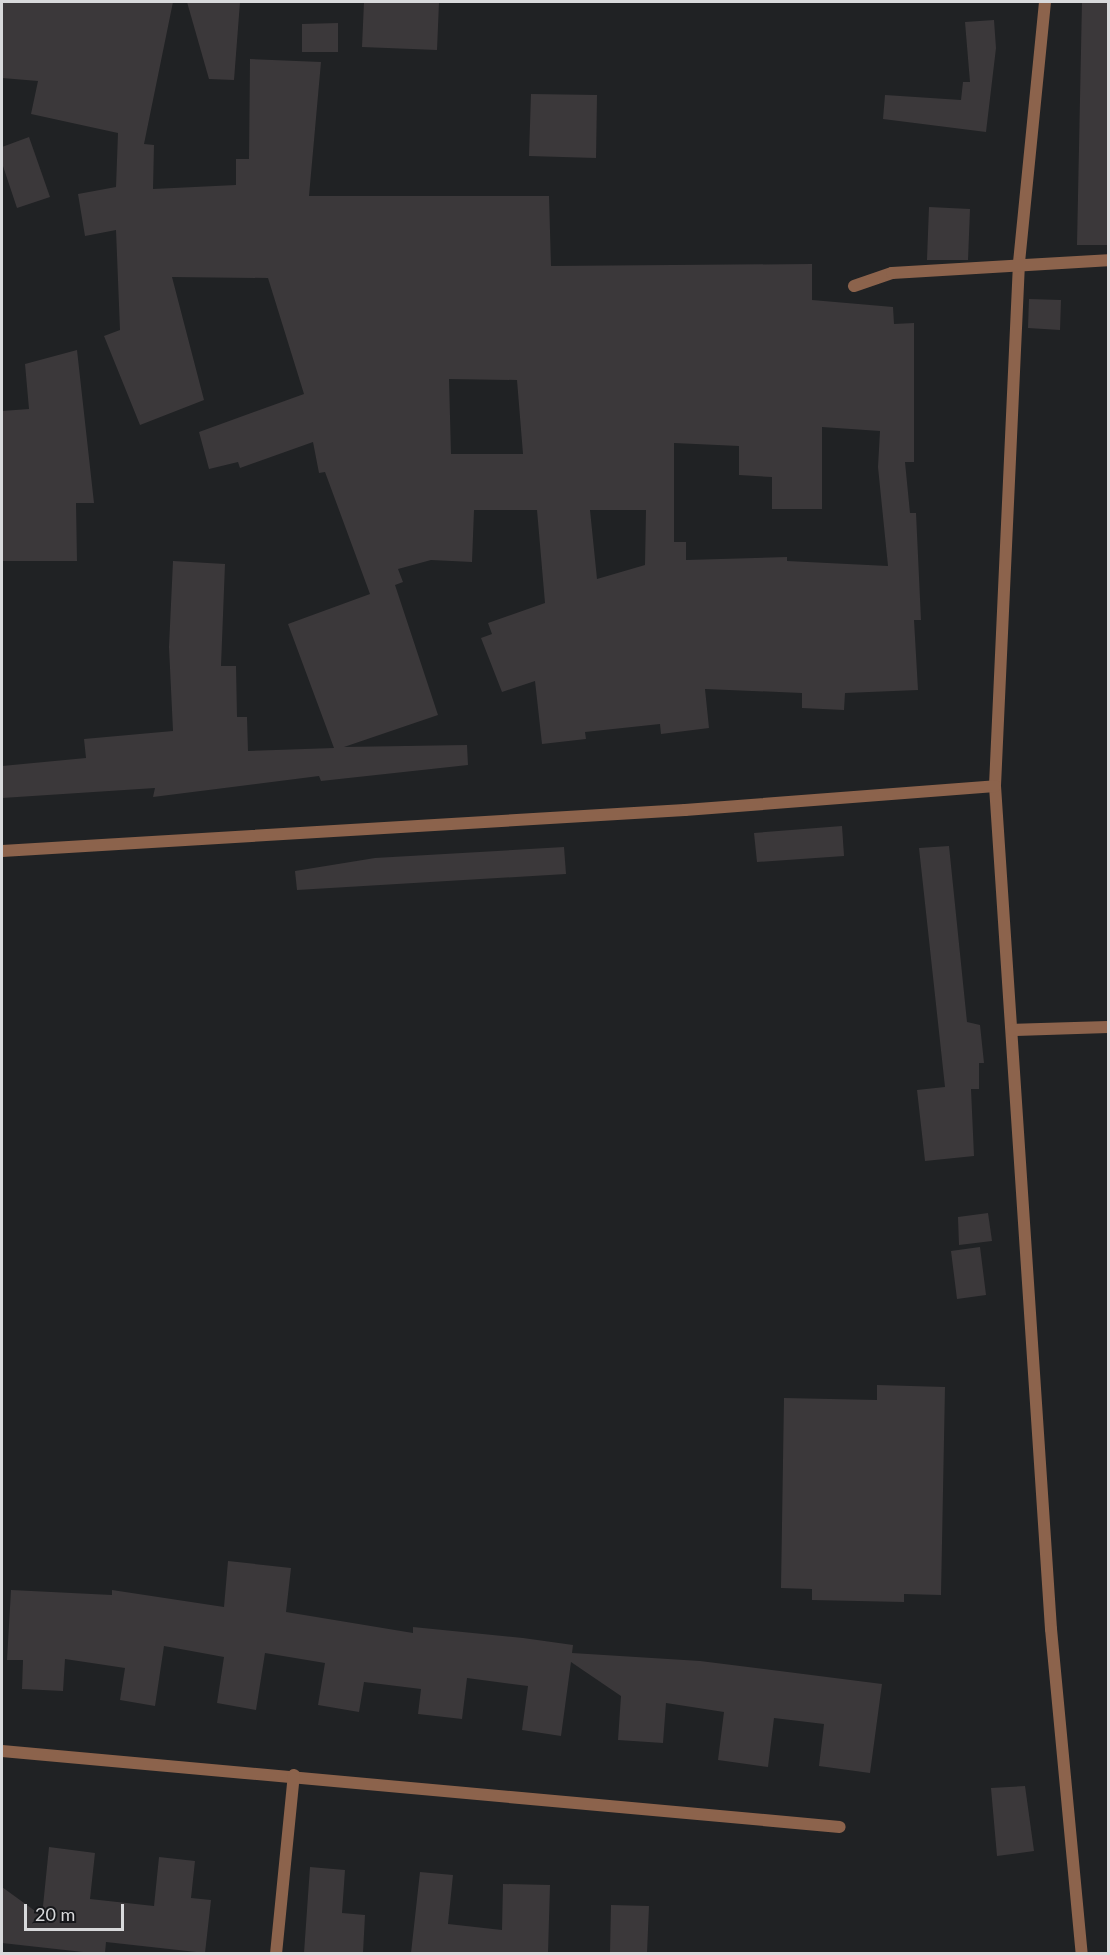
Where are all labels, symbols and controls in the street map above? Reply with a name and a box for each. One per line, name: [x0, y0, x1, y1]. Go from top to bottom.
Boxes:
scale bar: [27, 1892, 128, 1930]
text: 20 m: [35, 1903, 75, 1925]

